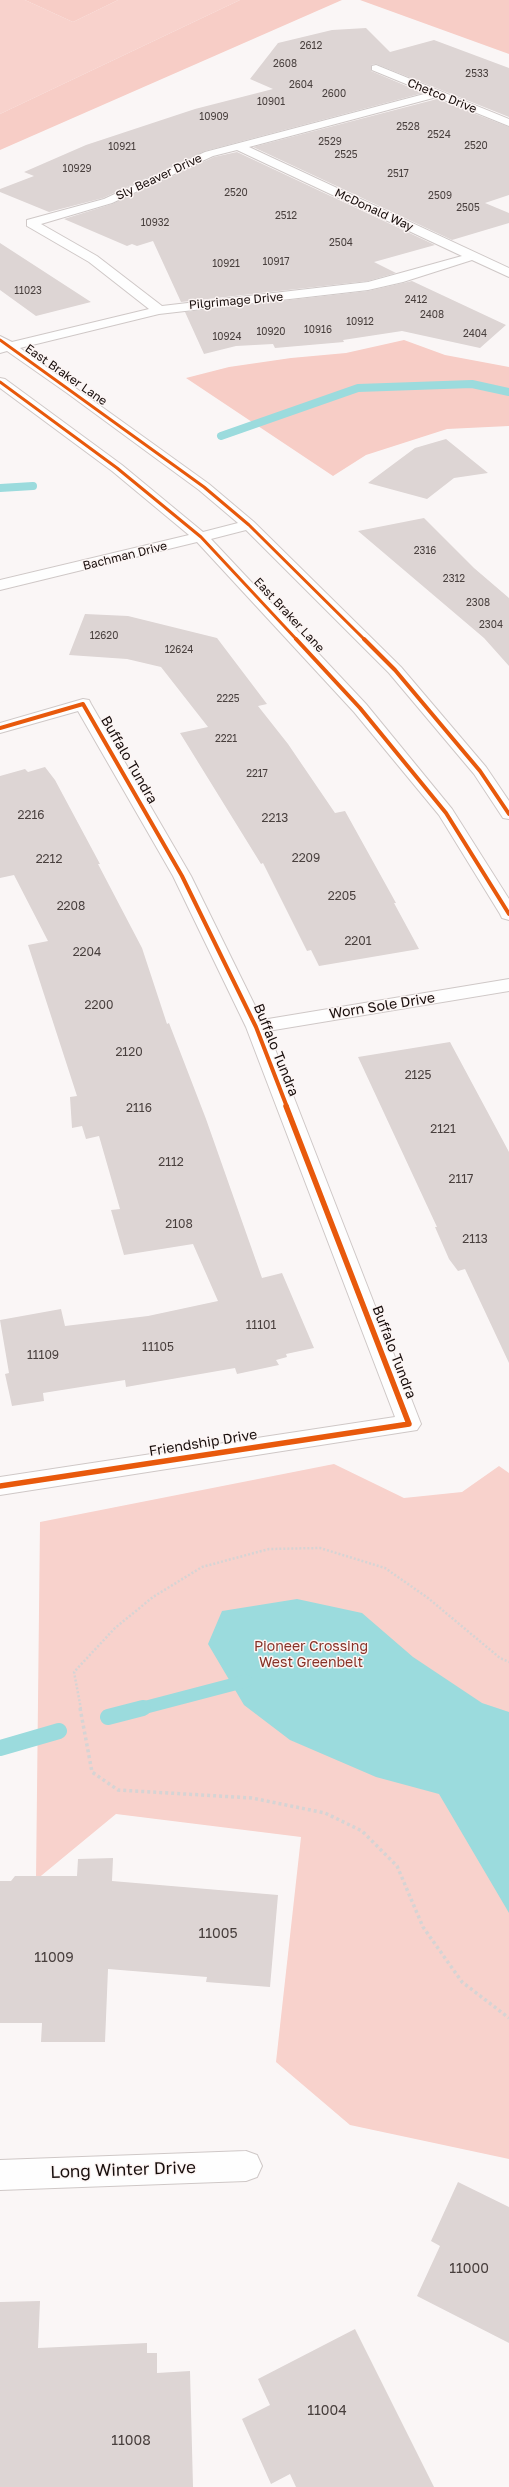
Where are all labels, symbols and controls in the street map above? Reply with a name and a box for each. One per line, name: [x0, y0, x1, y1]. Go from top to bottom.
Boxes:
house number: 2612: [300, 40, 322, 52]
house number: 2608: [273, 58, 297, 70]
house number: 2533: [465, 68, 489, 80]
street label: Chetco Drive: [405, 76, 479, 116]
house number: 2604: [289, 79, 313, 91]
house number: 2600: [322, 88, 346, 100]
house number: 10901: [257, 96, 285, 108]
house number: 10909: [199, 111, 229, 123]
house number: 2528: [396, 121, 420, 133]
house number: 2524: [427, 129, 451, 141]
house number: 2529: [318, 136, 342, 148]
house number: 2520: [464, 140, 488, 152]
house number: 10921: [108, 141, 136, 153]
house number: 2525: [334, 149, 358, 161]
street label: Sly Beaver Drive: [114, 151, 204, 203]
house number: 10929: [63, 163, 91, 175]
house number: 2517: [387, 168, 409, 180]
street label: McDonald Way: [332, 186, 416, 234]
house number: 2520: [224, 187, 248, 199]
house number: 2509: [428, 190, 452, 202]
house number: 2505: [456, 202, 480, 214]
house number: 2512: [275, 210, 297, 222]
house number: 10932: [141, 217, 169, 229]
house number: 2504: [329, 237, 353, 249]
house number: 10917: [262, 256, 290, 268]
house number: 10921: [212, 258, 240, 270]
house number: 11023: [14, 285, 42, 297]
street label: Pilgrimage Drive: [188, 290, 284, 312]
house number: 2412: [405, 294, 427, 306]
house number: 2408: [420, 309, 444, 321]
house number: 10912: [346, 316, 374, 328]
house number: 10916: [304, 324, 332, 336]
house number: 10920: [256, 326, 286, 338]
house number: 2404: [463, 328, 487, 340]
house number: 10924: [213, 331, 241, 343]
street label: East Braker Lane: [22, 341, 110, 409]
street label: Bachman Drive: [81, 539, 169, 573]
house number: 2316: [414, 545, 436, 557]
house number: 2312: [443, 573, 465, 585]
street label: East Braker Lane: [251, 575, 327, 655]
house number: 2308: [466, 597, 490, 609]
house number: 2304: [479, 619, 503, 631]
house number: 12620: [90, 630, 118, 642]
house number: 12624: [165, 644, 193, 656]
house number: 2225: [216, 693, 240, 705]
street label: Buffalo Tundra: [97, 713, 161, 807]
house number: 2221: [215, 733, 237, 745]
house number: 2217: [246, 768, 268, 780]
house number: 2216: [18, 808, 44, 822]
house number: 2213: [262, 811, 288, 825]
house number: 2209: [292, 851, 320, 865]
house number: 2212: [36, 852, 62, 866]
house number: 2205: [328, 889, 356, 903]
house number: 2208: [57, 899, 85, 913]
house number: 2201: [344, 934, 372, 948]
house number: 2204: [73, 945, 101, 959]
street label: Worn Sole Drive: [328, 989, 436, 1023]
house number: 2200: [85, 998, 113, 1012]
street label: Buffalo Tundra: [250, 1001, 302, 1099]
house number: 2120: [115, 1045, 143, 1059]
house number: 2125: [405, 1068, 431, 1082]
house number: 2116: [126, 1101, 152, 1115]
house number: 2121: [430, 1122, 456, 1136]
house number: 2112: [158, 1155, 184, 1169]
house number: 2117: [449, 1172, 473, 1186]
house number: 2108: [165, 1217, 193, 1231]
house number: 2113: [462, 1232, 488, 1246]
street label: Buffalo Tundra: [369, 1303, 419, 1401]
house number: 11101: [246, 1318, 276, 1332]
house number: 11105: [142, 1340, 174, 1354]
house number: 11109: [27, 1348, 59, 1362]
street label: Friendship Drive: [148, 1426, 258, 1460]
park label: Pioneer Crossing West Greenbelt: [254, 1639, 368, 1672]
house number: 11005: [198, 1926, 238, 1942]
house number: 11009: [34, 1950, 74, 1966]
street label: Long Winter Drive: [50, 2157, 196, 2183]
house number: 11000: [449, 2261, 489, 2277]
house number: 11004: [307, 2403, 347, 2419]
house number: 11008: [111, 2433, 151, 2449]

